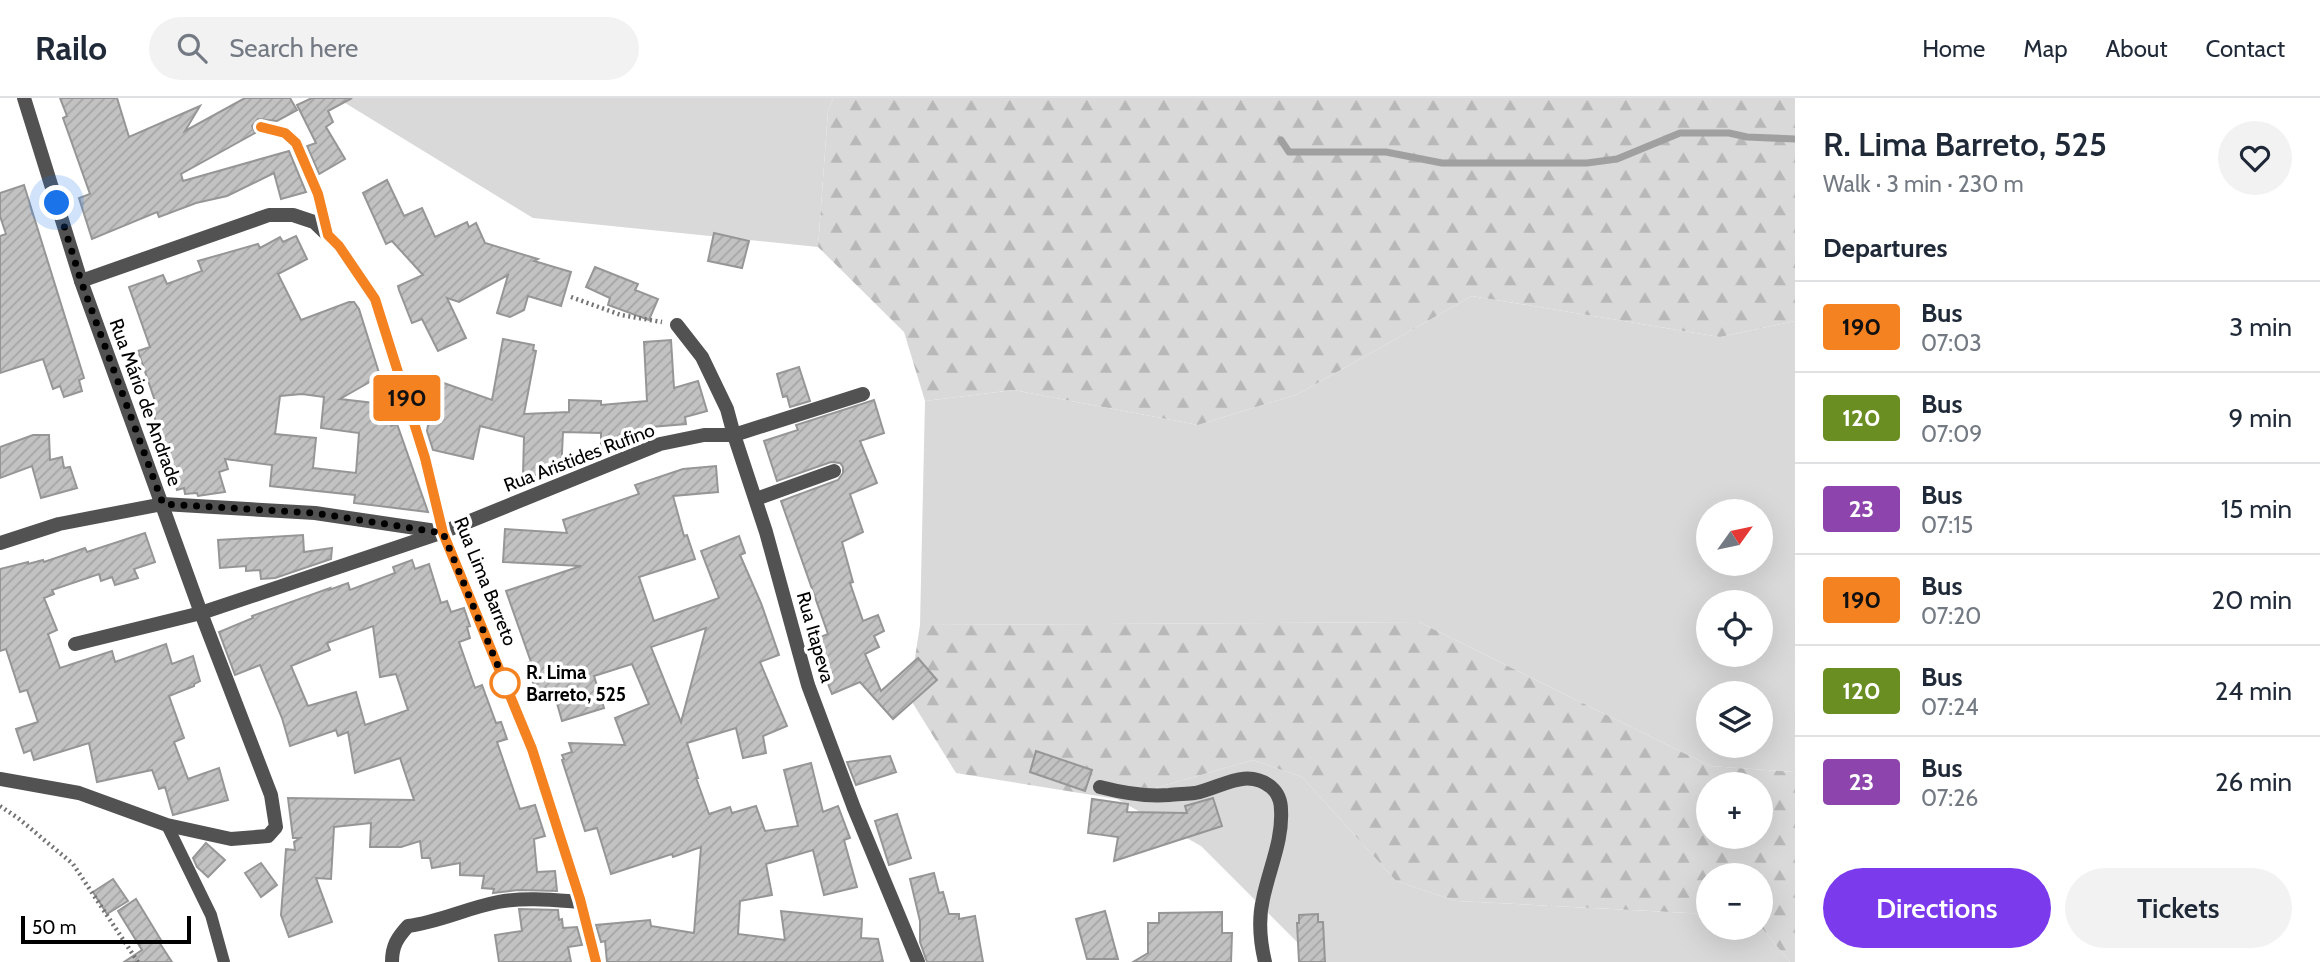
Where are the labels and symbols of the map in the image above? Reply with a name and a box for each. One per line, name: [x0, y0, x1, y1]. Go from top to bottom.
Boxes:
your location: [39, 185, 74, 220]
street label: Rua Mário de Andrade: [105, 315, 187, 489]
line badge: 190: [367, 375, 447, 421]
street label: Rua Aristides Rufino: [501, 418, 658, 497]
north arrow: [1696, 499, 1773, 576]
street label: Rua Lima Barreto: [449, 513, 522, 649]
street label: Rua Itapeva: [792, 589, 839, 685]
place label: R. Lima Barreto, 525: [526, 661, 626, 706]
marker: R. Lima Barreto, 525: [490, 668, 520, 698]
scale bar: [21, 913, 191, 945]

